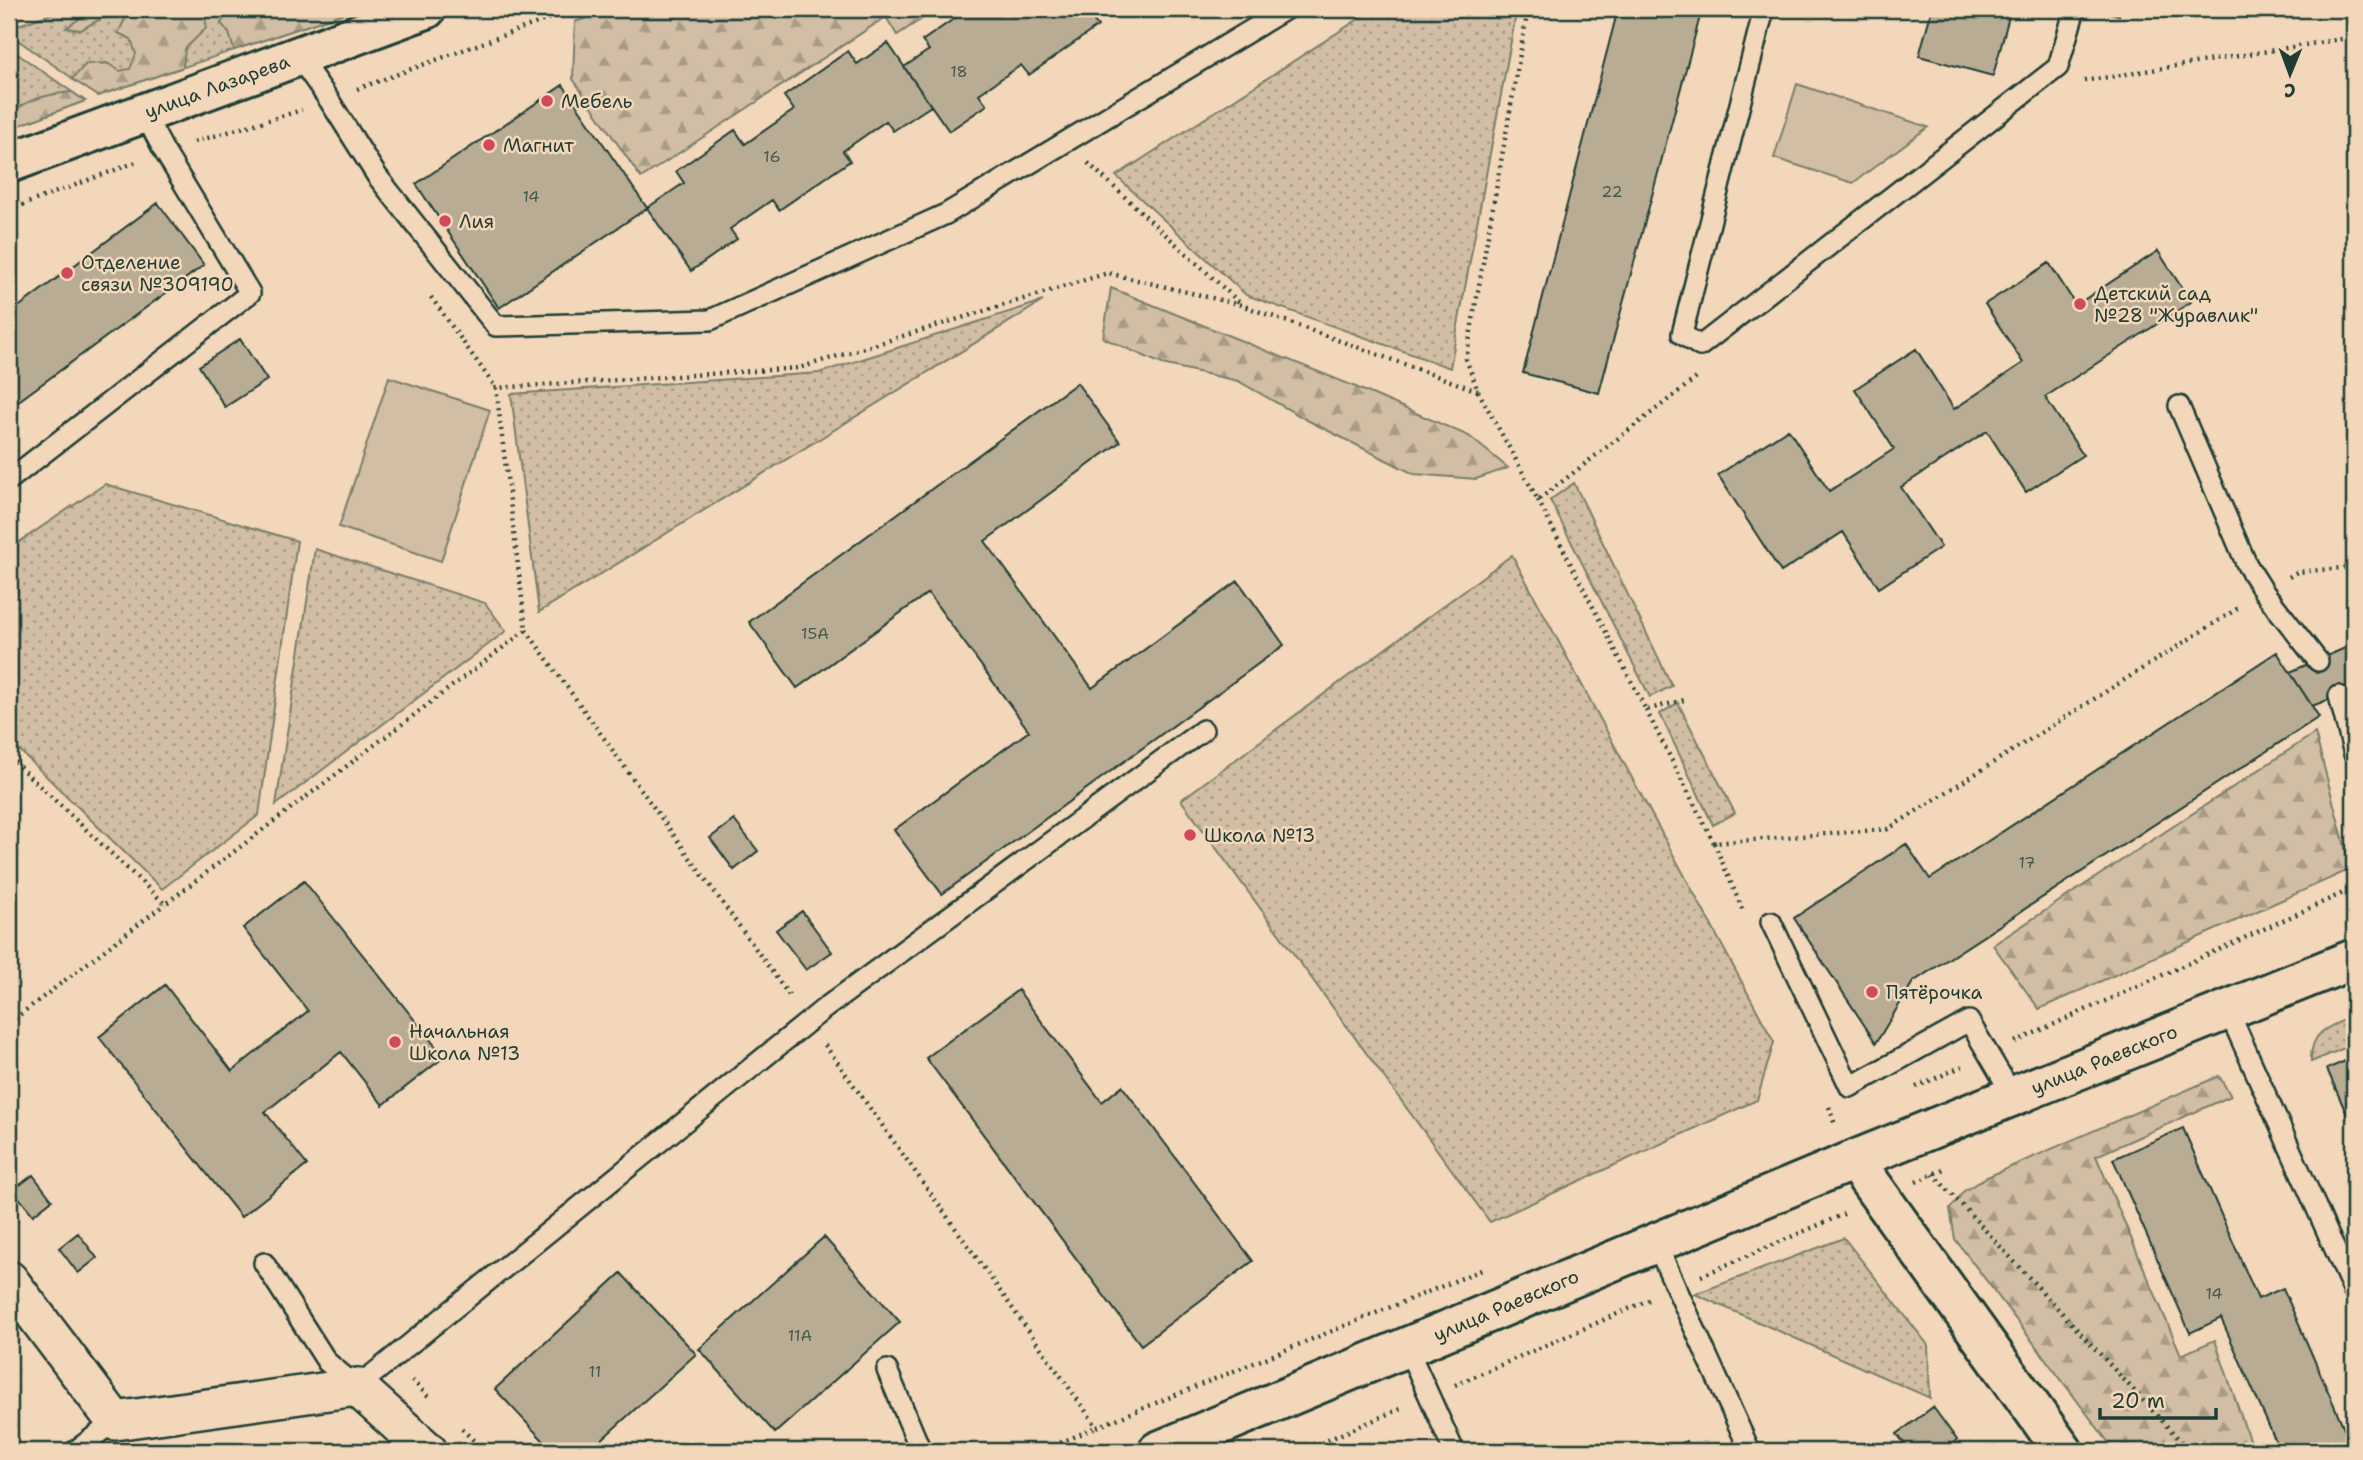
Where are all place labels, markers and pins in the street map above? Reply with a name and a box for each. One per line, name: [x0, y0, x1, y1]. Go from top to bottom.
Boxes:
place label: Мебель: [561, 89, 632, 114]
marker: Мебель: [539, 93, 555, 109]
place label: Магнит: [503, 133, 574, 158]
marker: Магнит: [481, 137, 497, 153]
place label: Лия: [459, 209, 494, 234]
marker: Лия: [437, 213, 453, 229]
place label: Отделение связи №309190: [81, 250, 234, 297]
marker: Отделение связи №309190: [59, 265, 75, 281]
place label: Детский сад №28 "Журавлик": [2094, 281, 2258, 328]
marker: Детский сад №28 "Журавлик": [2072, 296, 2088, 312]
place label: Школа №13: [1204, 823, 1315, 848]
marker: Школа №13: [1182, 827, 1198, 843]
place label: Пятёрочка: [1886, 980, 1982, 1005]
marker: Пятёрочка: [1864, 984, 1880, 1000]
place label: Начальная Школа №13: [409, 1019, 520, 1066]
marker: Начальная Школа №13: [387, 1034, 403, 1050]

